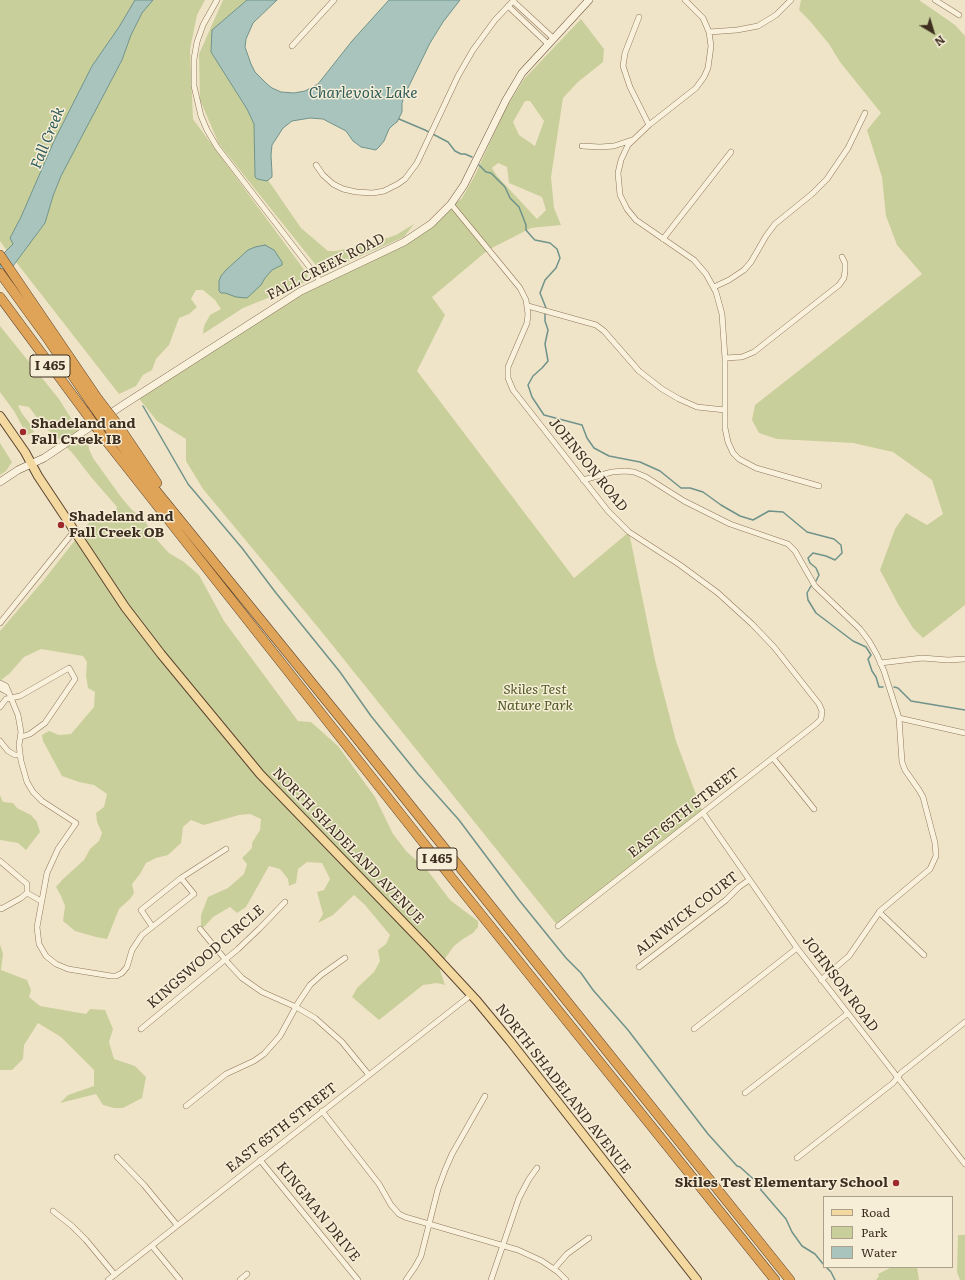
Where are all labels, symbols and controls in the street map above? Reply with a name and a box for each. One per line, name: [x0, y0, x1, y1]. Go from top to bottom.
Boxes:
north arrow: [913, 12, 953, 52]
text: N: [932, 32, 949, 51]
water label: Charlevoix Lake: [309, 85, 417, 103]
water label: Fall Creek: [27, 104, 69, 172]
street label: FALL CREEK ROAD: [264, 230, 388, 304]
road number: I 465: [30, 355, 70, 377]
street label: JOHNSON ROAD: [545, 415, 631, 515]
place label: Shadeland and Fall Creek IB: [31, 416, 136, 448]
marker: Shadeland and Fall Creek IB: [18, 427, 28, 437]
place label: Shadeland and Fall Creek OB: [69, 509, 174, 542]
marker: Shadeland and Fall Creek OB: [56, 520, 66, 530]
park label: Skiles Test Nature Park: [497, 682, 573, 714]
street label: NORTH SHADELAND AVENUE: [269, 764, 427, 928]
street label: EAST 65TH STREET: [625, 764, 743, 862]
road number: I 465: [417, 848, 457, 870]
street label: ALNWICK COURT: [632, 869, 742, 959]
street label: KINGSWOOD CIRCLE: [144, 902, 268, 1012]
street label: JOHNSON ROAD: [798, 933, 882, 1035]
street label: NORTH SHADELAND AVENUE: [492, 1001, 634, 1177]
street label: EAST 65TH STREET: [223, 1079, 341, 1177]
street label: KINGMAN DRIVE: [273, 1159, 363, 1265]
place label: Skiles Test Elementary School: [675, 1175, 888, 1191]
marker: Skiles Test Elementary School: [891, 1178, 901, 1188]
legend: [823, 1196, 953, 1268]
text: Road: [861, 1203, 890, 1221]
text: Park: [861, 1223, 887, 1241]
text: Water: [861, 1243, 897, 1261]

